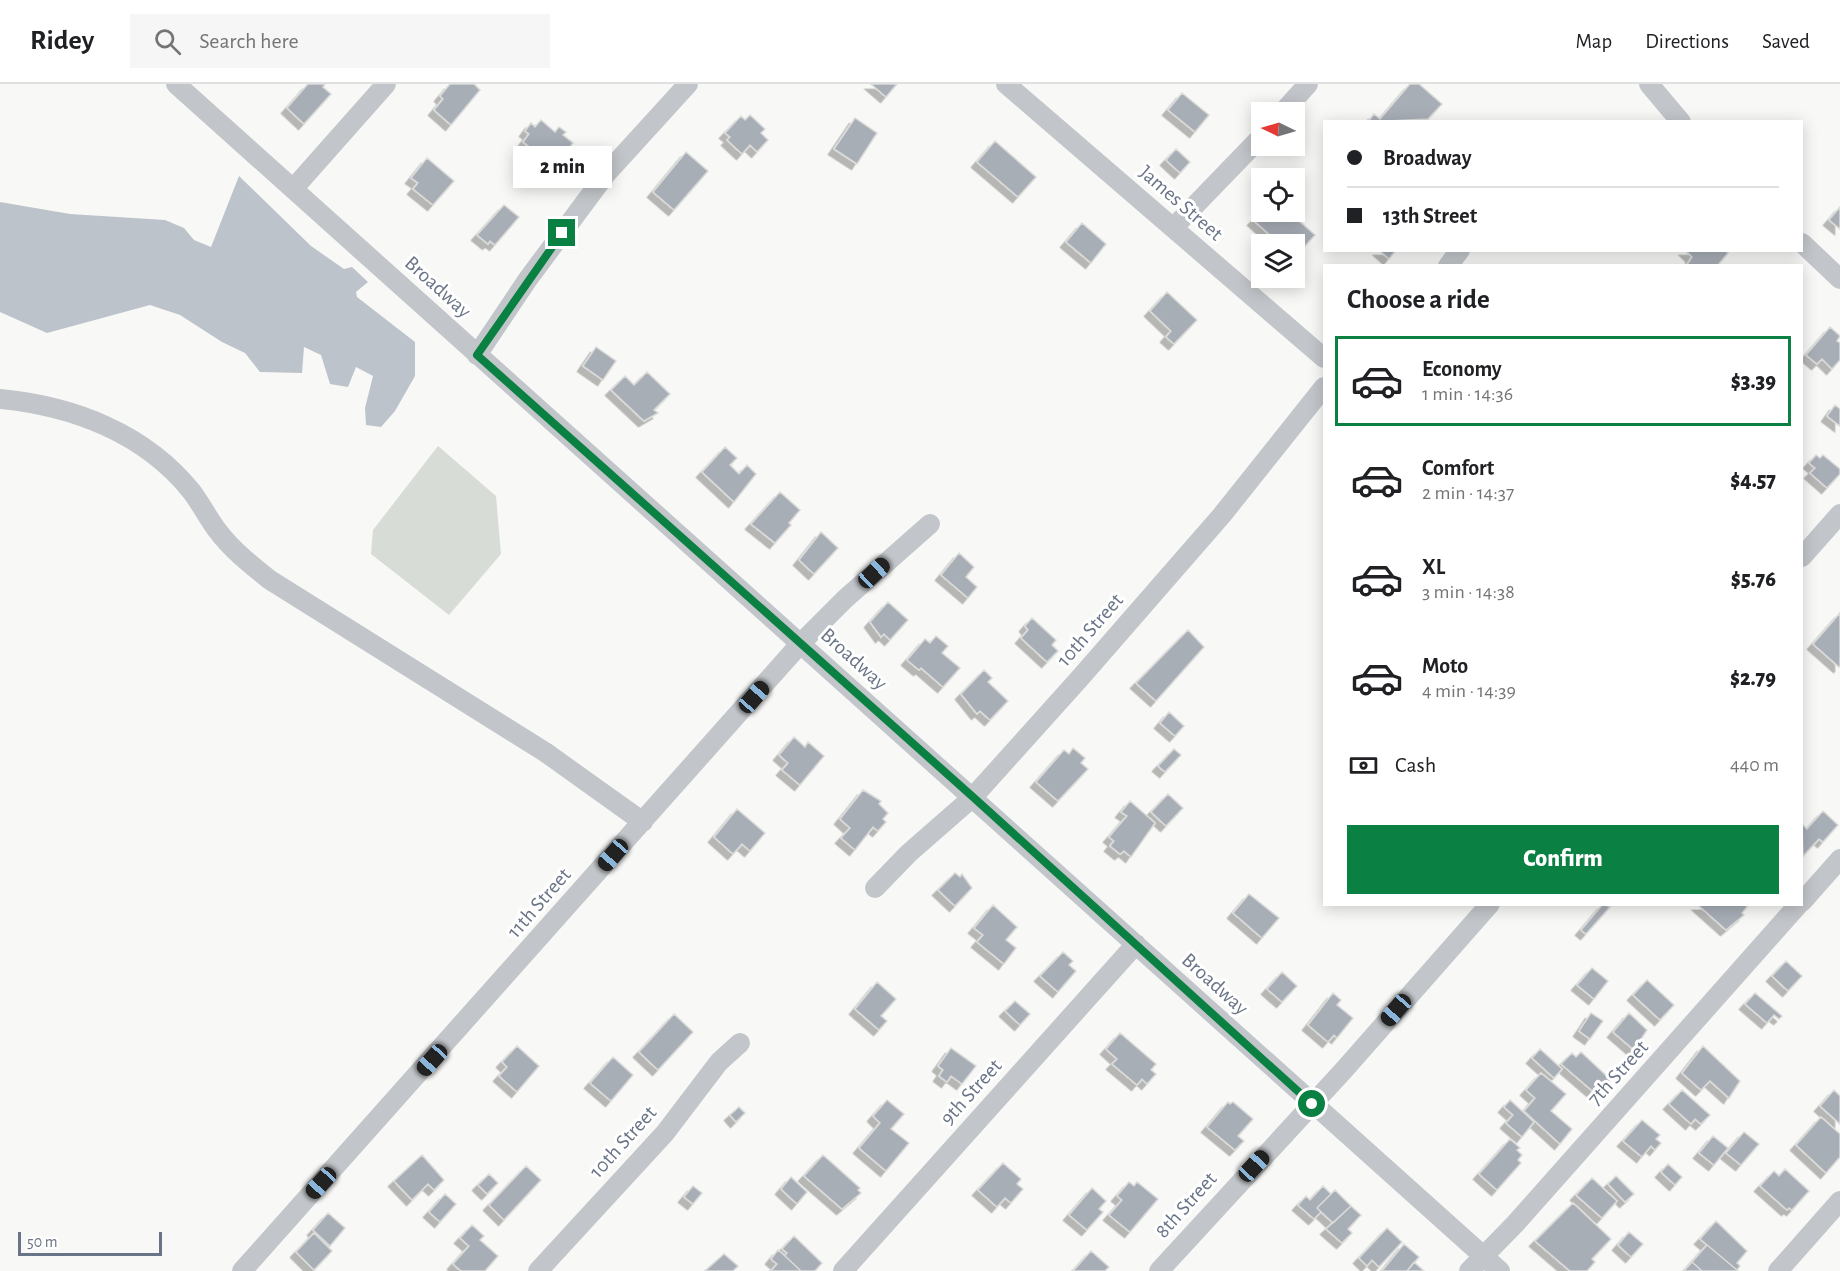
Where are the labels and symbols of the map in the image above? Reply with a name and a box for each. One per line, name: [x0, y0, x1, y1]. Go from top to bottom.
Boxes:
north arrow: [1251, 102, 1305, 156]
callout: 2 min: [512, 146, 612, 188]
street label: James Street: [1135, 161, 1227, 245]
route end: [548, 219, 575, 246]
street label: Broadway: [401, 252, 475, 322]
car: [855, 554, 893, 592]
street label: 10th Street: [1053, 589, 1127, 670]
street label: Broadway: [817, 624, 891, 694]
car: [735, 678, 773, 716]
car: [594, 836, 632, 874]
street label: 11th Street: [503, 864, 575, 942]
street label: Broadway: [1178, 949, 1252, 1019]
car: [1377, 991, 1415, 1029]
street label: 7th Street: [1584, 1036, 1653, 1109]
car: [413, 1041, 451, 1079]
street label: 9th Street: [936, 1055, 1006, 1129]
route start: [1298, 1090, 1325, 1117]
street label: 10th Street: [585, 1102, 661, 1182]
car: [1235, 1147, 1273, 1185]
car: [302, 1164, 340, 1202]
street label: 8th Street: [1151, 1168, 1221, 1242]
scale bar: [18, 1229, 162, 1256]

